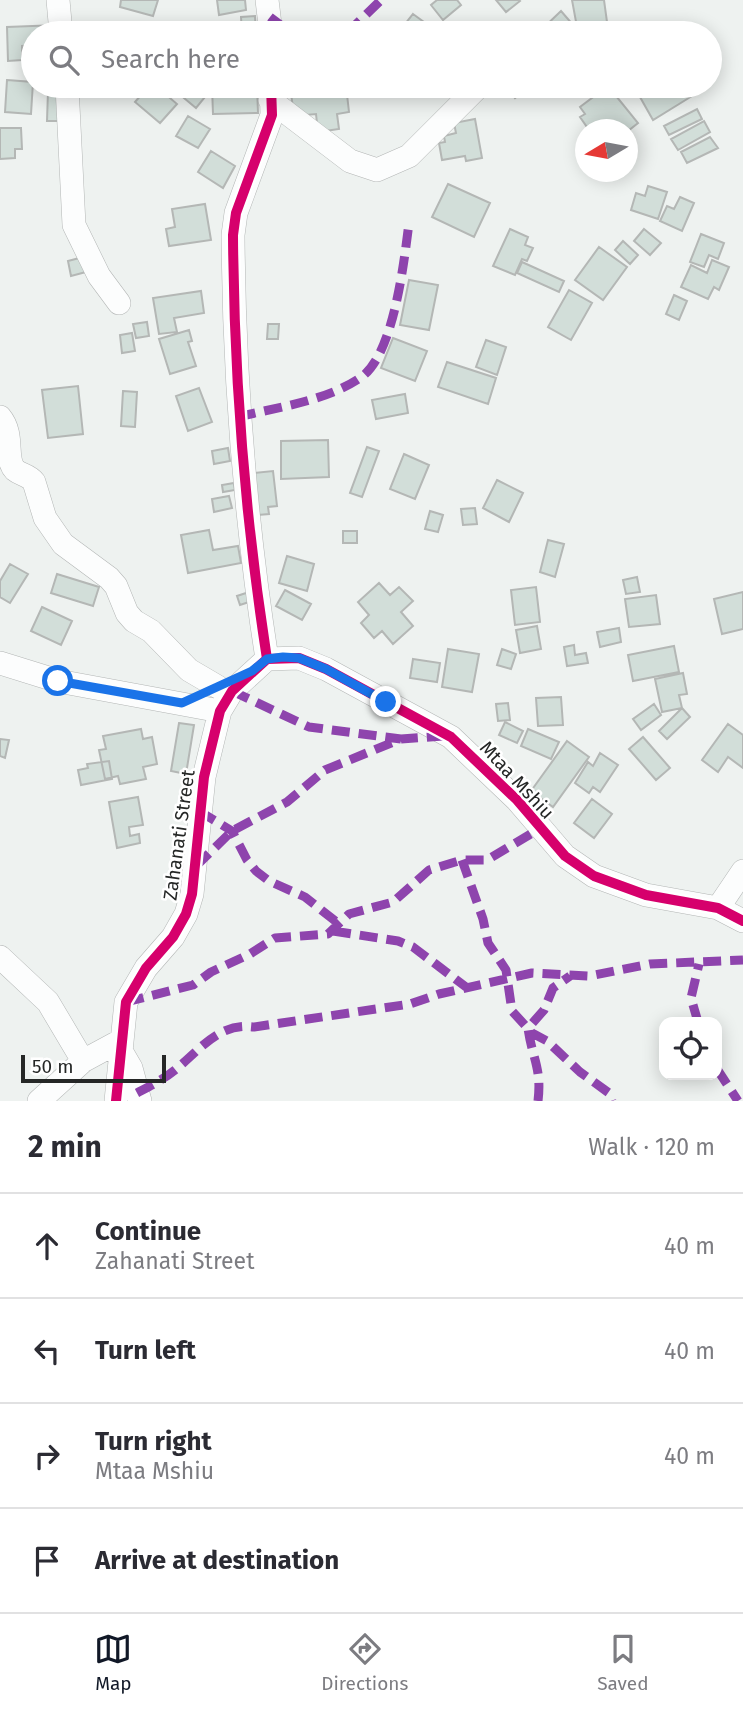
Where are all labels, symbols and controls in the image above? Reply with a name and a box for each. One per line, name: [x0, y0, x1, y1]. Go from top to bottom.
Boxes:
search box: [21, 21, 722, 98]
icon: search: [45, 41, 83, 79]
text: Search here: [101, 44, 240, 75]
north arrow: [575, 119, 638, 182]
route start: [42, 665, 73, 696]
route end: [370, 686, 401, 717]
street label: Mtaa Mshiu: [475, 736, 559, 824]
street label: Zahanati Street: [158, 768, 200, 902]
map controls: [659, 1017, 722, 1080]
button: locate: [659, 1017, 722, 1080]
scale bar: [21, 1052, 166, 1084]
text: 50 m: [32, 1055, 73, 1078]
text: 2 min: [28, 1129, 102, 1165]
text: Walk · 120 m: [588, 1133, 715, 1161]
text: Continue: [95, 1216, 201, 1247]
icon: ahead: [28, 1227, 66, 1265]
text: 40 m: [664, 1232, 715, 1260]
text: Zahanati Street: [95, 1247, 254, 1275]
icon: left: [28, 1332, 66, 1370]
text: Turn left: [95, 1335, 196, 1366]
text: 40 m: [664, 1337, 715, 1365]
text: Turn right: [95, 1426, 212, 1457]
icon: right: [28, 1437, 66, 1475]
text: 40 m: [664, 1442, 715, 1470]
text: Mtaa Mshiu: [95, 1457, 214, 1485]
icon: arrive: [28, 1542, 66, 1580]
text: Arrive at destination: [95, 1545, 339, 1576]
tab: Map: [94, 1630, 132, 1695]
tab: Directions: [321, 1630, 408, 1695]
tab: Saved: [597, 1630, 649, 1695]

